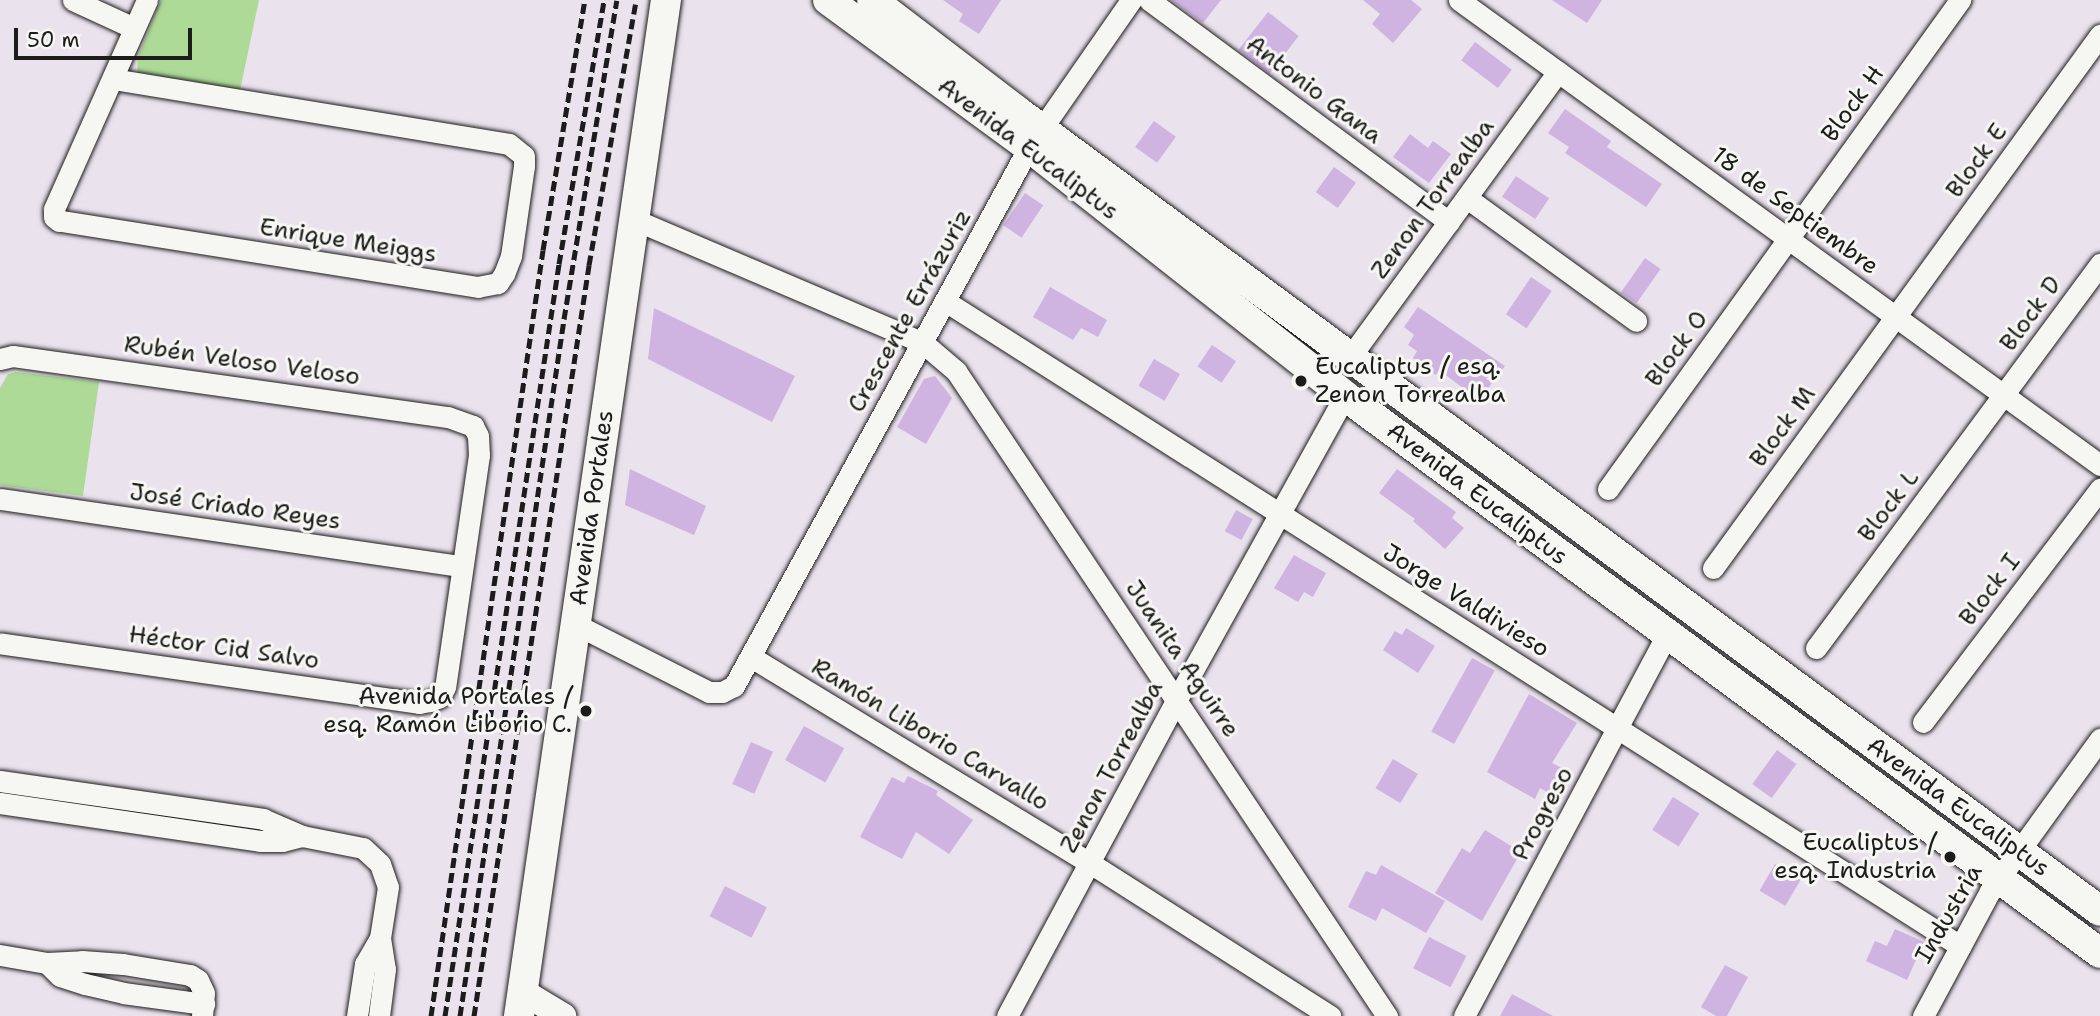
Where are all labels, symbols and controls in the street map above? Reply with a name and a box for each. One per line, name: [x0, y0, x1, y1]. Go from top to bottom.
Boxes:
scale bar: [18, 14, 196, 58]
text: 50 m: [27, 26, 80, 54]
street label: Antonio Gana: [1241, 30, 1387, 150]
street label: Block H: [1816, 60, 1890, 148]
street label: Avenida Eucaliptus: [932, 72, 1124, 226]
street label: Zenon Torrealba: [1365, 114, 1501, 284]
street label: Block E: [1940, 118, 2014, 204]
street label: 18 de Septiembre: [1706, 141, 1884, 281]
street label: Crescente Errázuriz: [842, 205, 978, 417]
street label: Enrique Meiggs: [257, 213, 439, 269]
street label: Block D: [1994, 271, 2068, 357]
street label: Block O: [1640, 305, 1714, 393]
street label: Rubén Veloso Veloso: [122, 330, 362, 392]
place label: Eucaliptus / esq. Zenon Torrealba: [1315, 353, 1505, 409]
marker: Eucaliptus / esq. Zenon Torrealba: [1293, 373, 1309, 389]
street label: Block M: [1744, 381, 1822, 473]
street label: Avenida Portales: [564, 408, 620, 608]
street label: Avenida Eucaliptus: [1381, 417, 1573, 571]
street label: Block L: [1853, 464, 1925, 548]
street label: José Criado Reyes: [128, 478, 342, 536]
street label: Jorge Valdivieso: [1377, 538, 1555, 664]
street label: Block I: [1954, 548, 2026, 632]
street label: Juanita Aguirre: [1119, 575, 1245, 743]
street label: Héctor Cid Salvo: [127, 620, 321, 676]
street label: Ramón Liborio Carvallo: [806, 653, 1054, 817]
street label: Zenon Torrealba: [1055, 676, 1169, 858]
place label: Avenida Portales / esq. Ramón Liborio C.: [323, 683, 572, 739]
marker: Avenida Portales / esq. Ramón Liborio C.: [578, 703, 594, 719]
street label: Avenida Eucaliptus: [1861, 731, 2055, 883]
street label: Progreso: [1506, 762, 1580, 866]
place label: Eucaliptus / esq. Industria: [1774, 829, 1936, 885]
marker: Eucaliptus / esq. Industria: [1942, 849, 1958, 865]
street label: Industria: [1909, 860, 1989, 968]

